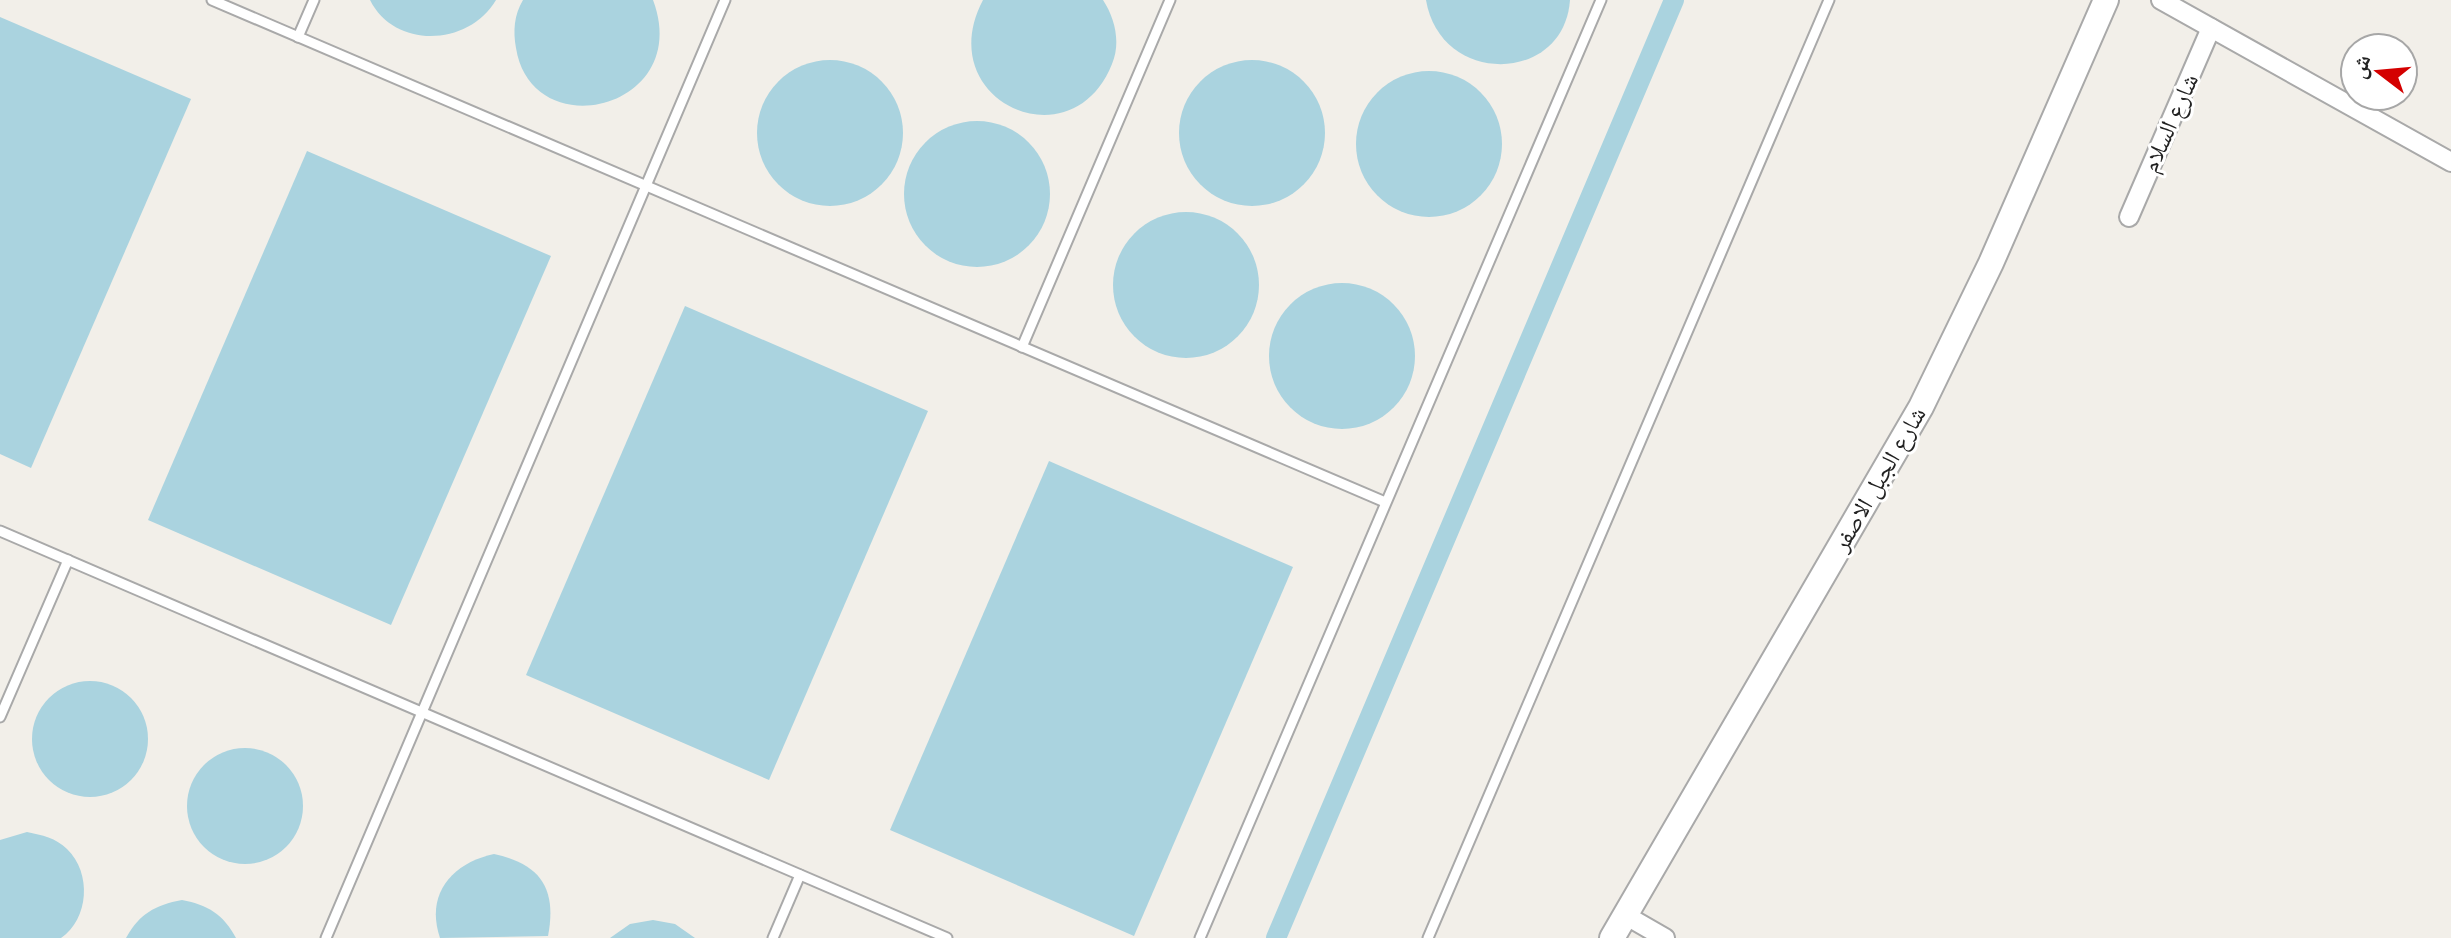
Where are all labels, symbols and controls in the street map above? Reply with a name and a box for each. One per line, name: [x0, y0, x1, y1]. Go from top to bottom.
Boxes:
north arrow: [2339, 32, 2419, 112]
text: ش: [2343, 51, 2378, 82]
street label: شارع السلام: [2134, 69, 2206, 177]
street label: شارع الجبل الاصفر: [1824, 401, 1933, 558]

